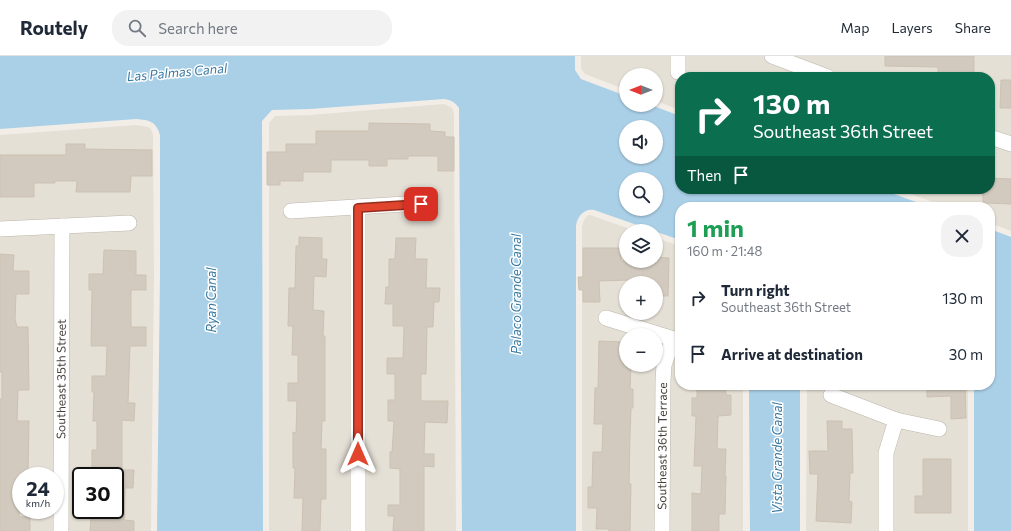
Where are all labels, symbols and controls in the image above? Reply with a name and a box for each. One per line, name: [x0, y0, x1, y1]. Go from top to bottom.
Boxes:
search box: [112, 10, 392, 46]
text: Routely: [20, 16, 88, 39]
icon: search: [126, 17, 148, 39]
text: Search here: [158, 19, 238, 37]
text: Map: [841, 19, 869, 36]
text: Layers: [891, 19, 933, 36]
text: Share: [955, 19, 991, 36]
water label: Las Palmas Canal: [126, 60, 229, 84]
north arrow: [619, 68, 663, 112]
map controls: [619, 68, 663, 372]
text: 130 m: [753, 86, 830, 120]
icon: right: [687, 88, 739, 140]
button: sound: [619, 120, 663, 164]
text: Southeast 36th Street: [753, 120, 933, 142]
icon: arrive: [730, 164, 752, 186]
text: Then: [687, 166, 722, 184]
button: search: [619, 172, 663, 216]
pin: [404, 187, 438, 221]
icon: arrive: [410, 193, 432, 215]
text: 1 min: [687, 213, 744, 242]
button: close: [941, 215, 983, 257]
button: layers: [619, 224, 663, 268]
water label: Palaco Grande Canal: [508, 233, 524, 354]
text: 160 m · 21:48: [687, 243, 762, 259]
water label: Ryan Canal: [203, 267, 219, 333]
button: +: [619, 276, 663, 320]
text: Turn right: [721, 281, 790, 299]
icon: right: [687, 287, 709, 309]
text: 130 m: [942, 289, 983, 307]
text: Southeast 36th Street: [721, 299, 851, 315]
street label: Southeast 35th Street: [53, 319, 68, 439]
button: −: [619, 328, 663, 372]
icon: arrive: [687, 343, 709, 365]
text: Arrive at destination: [721, 345, 863, 363]
text: 30 m: [949, 345, 983, 363]
street label: Southeast 36th Terrace: [654, 382, 669, 510]
water label: Vista Grande Canal: [769, 401, 785, 514]
position arrow: [337, 433, 379, 475]
speed limit sign: 30: [72, 467, 124, 519]
text: 24: [26, 476, 50, 500]
text: km/h: [26, 497, 50, 509]

